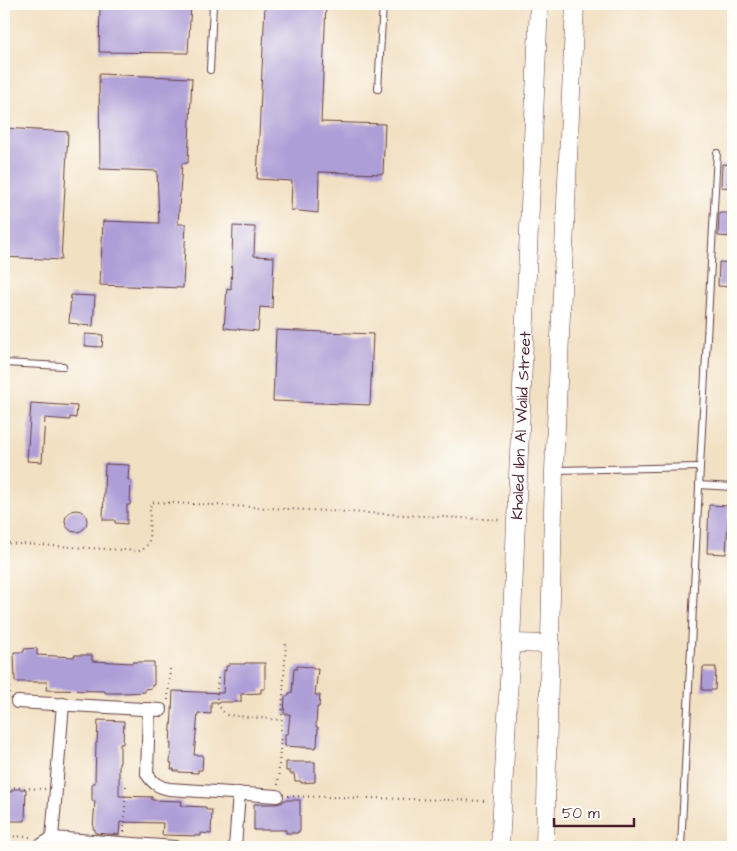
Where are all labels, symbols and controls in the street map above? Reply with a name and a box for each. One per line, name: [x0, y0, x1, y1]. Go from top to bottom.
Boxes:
street label: Khaled Ibn Al Walid Street: [506, 330, 536, 520]
scale bar: [554, 796, 634, 828]
text: 50 m: [562, 803, 600, 824]

